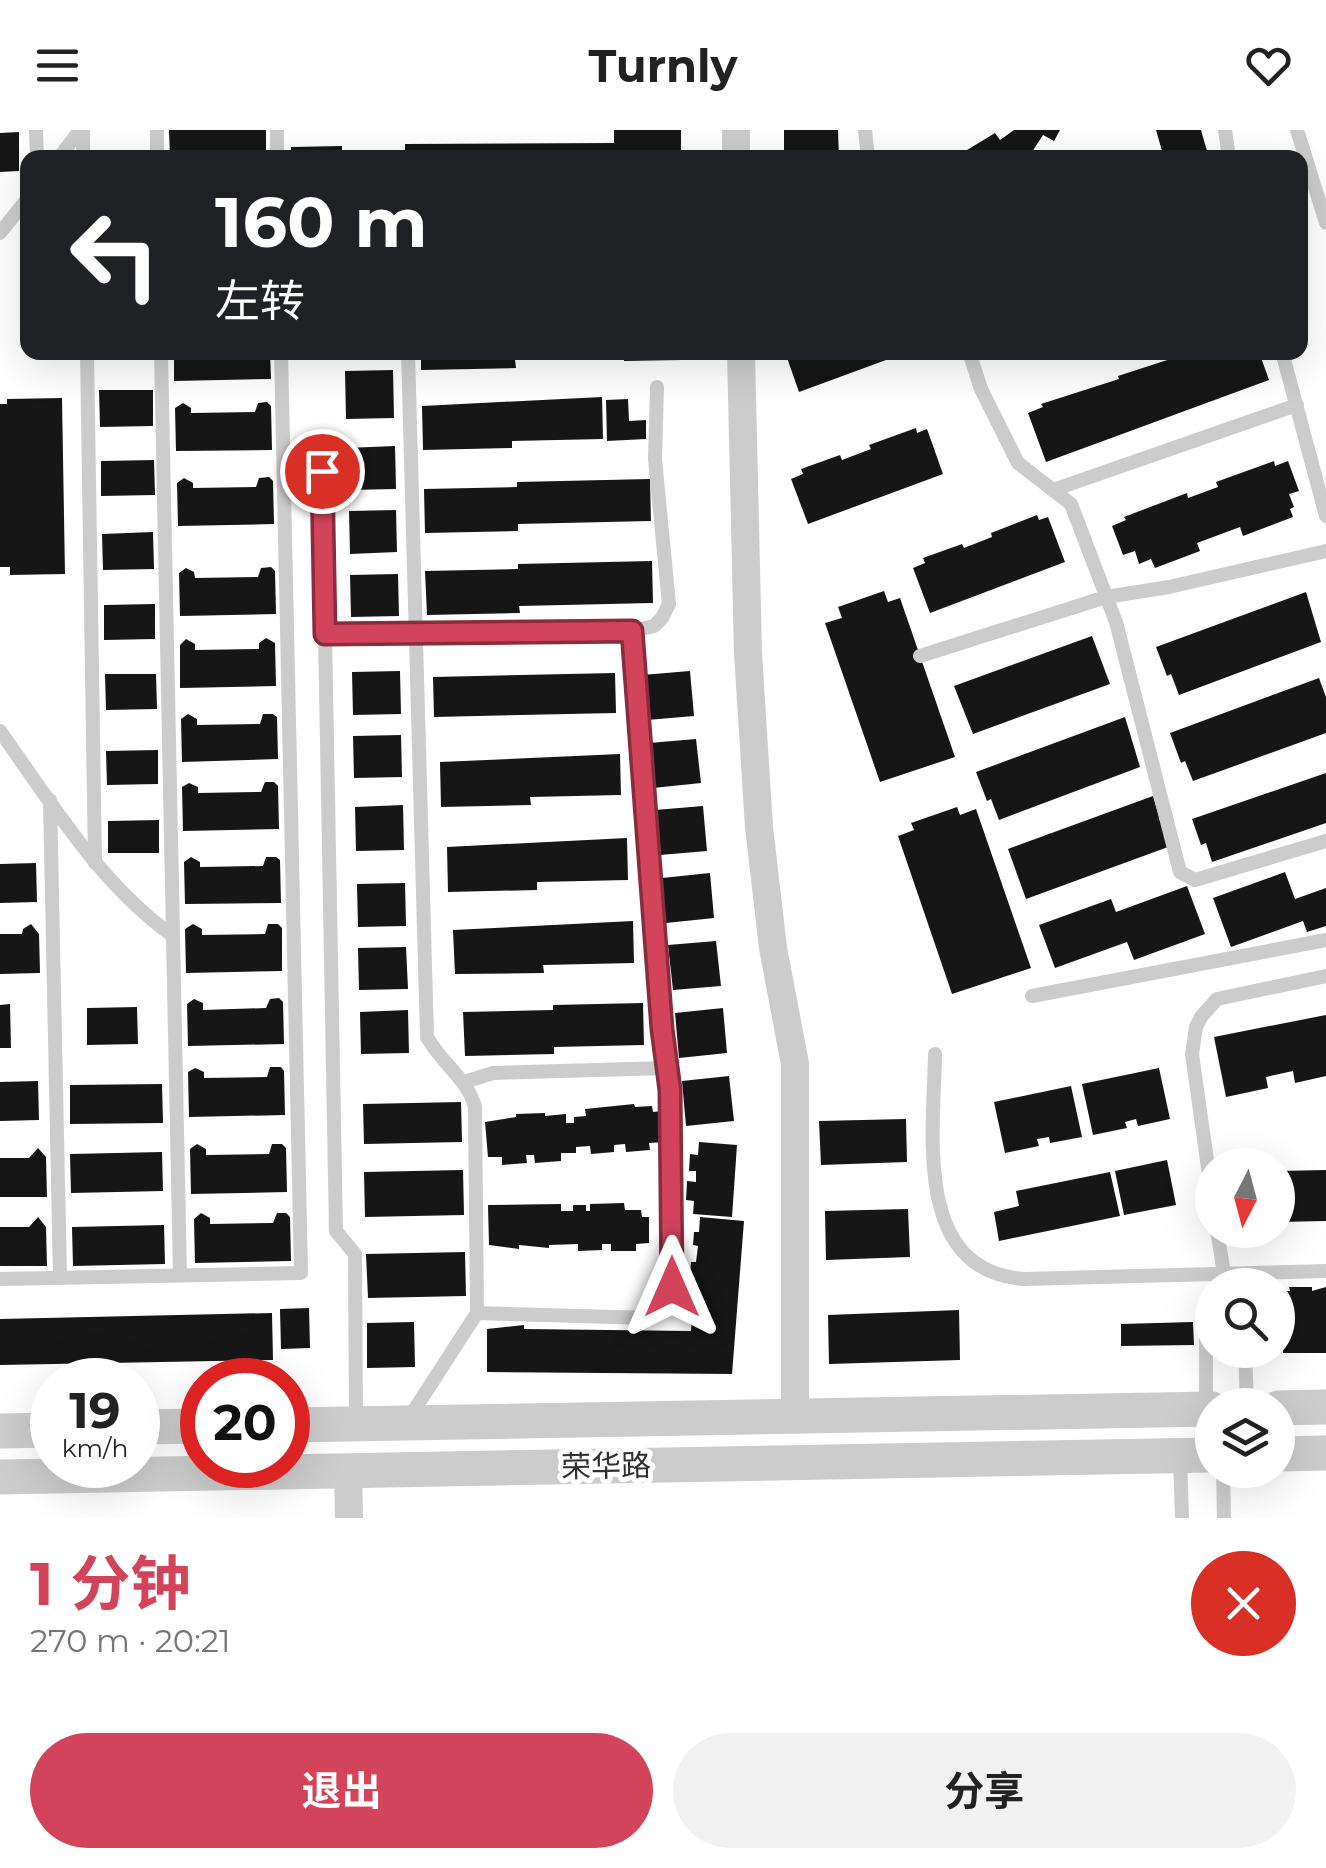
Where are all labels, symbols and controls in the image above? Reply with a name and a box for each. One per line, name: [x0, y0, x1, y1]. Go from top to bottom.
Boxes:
icon: menu: [30, 38, 85, 93]
text: Turnly: [589, 38, 737, 93]
icon: heart: [1241, 38, 1296, 93]
text: 160 m: [215, 179, 428, 265]
icon: left: [50, 190, 180, 320]
text: 左转: [215, 273, 305, 328]
pin: [280, 429, 365, 514]
icon: arrive: [295, 444, 350, 499]
north arrow: [1195, 1148, 1295, 1248]
map controls: [1195, 1148, 1295, 1488]
position arrow: [620, 1235, 724, 1339]
button: search: [1195, 1268, 1295, 1368]
speed limit sign: 20: [180, 1358, 310, 1488]
text: 19: [69, 1380, 121, 1441]
button: layers: [1195, 1388, 1295, 1488]
text: km/h: [62, 1433, 128, 1463]
street label: 荣华路: [561, 1447, 651, 1485]
text: 1 分钟: [30, 1547, 191, 1620]
button: close: [1191, 1551, 1296, 1656]
text: 270 m · 20:21: [30, 1621, 230, 1660]
button: 退出: [30, 1733, 653, 1848]
button: 分享: [673, 1733, 1296, 1848]

